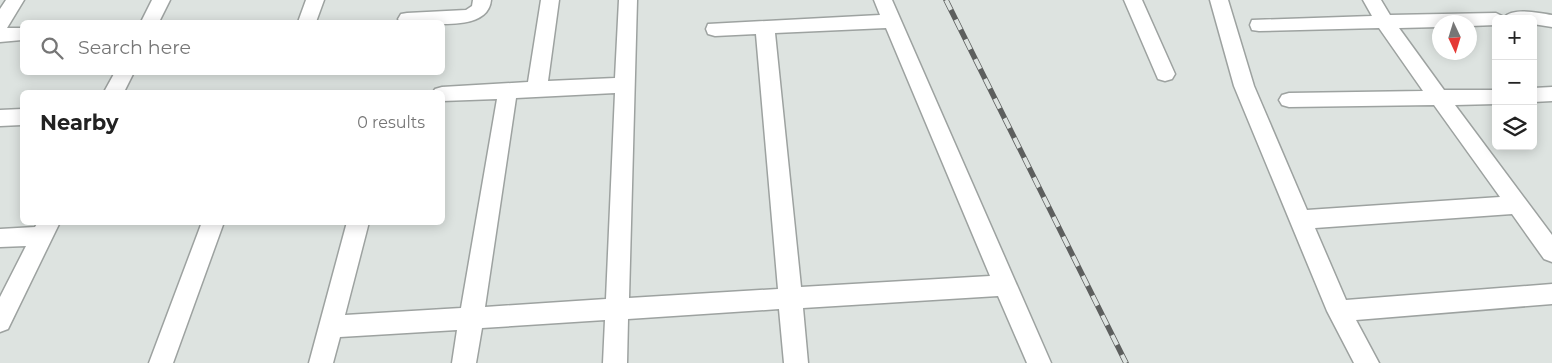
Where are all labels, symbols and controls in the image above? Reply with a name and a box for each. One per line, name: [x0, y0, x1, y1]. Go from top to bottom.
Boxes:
north arrow: [1432, 15, 1477, 60]
map controls: [1492, 15, 1537, 150]
button: +: [1492, 15, 1537, 60]
search box: [20, 20, 445, 75]
icon: search: [38, 34, 66, 62]
text: Search here: [78, 36, 191, 59]
button: −: [1492, 60, 1537, 105]
button: layers: [1492, 105, 1537, 150]
text: Nearby: [40, 110, 119, 135]
text: 0 results: [357, 113, 425, 132]

